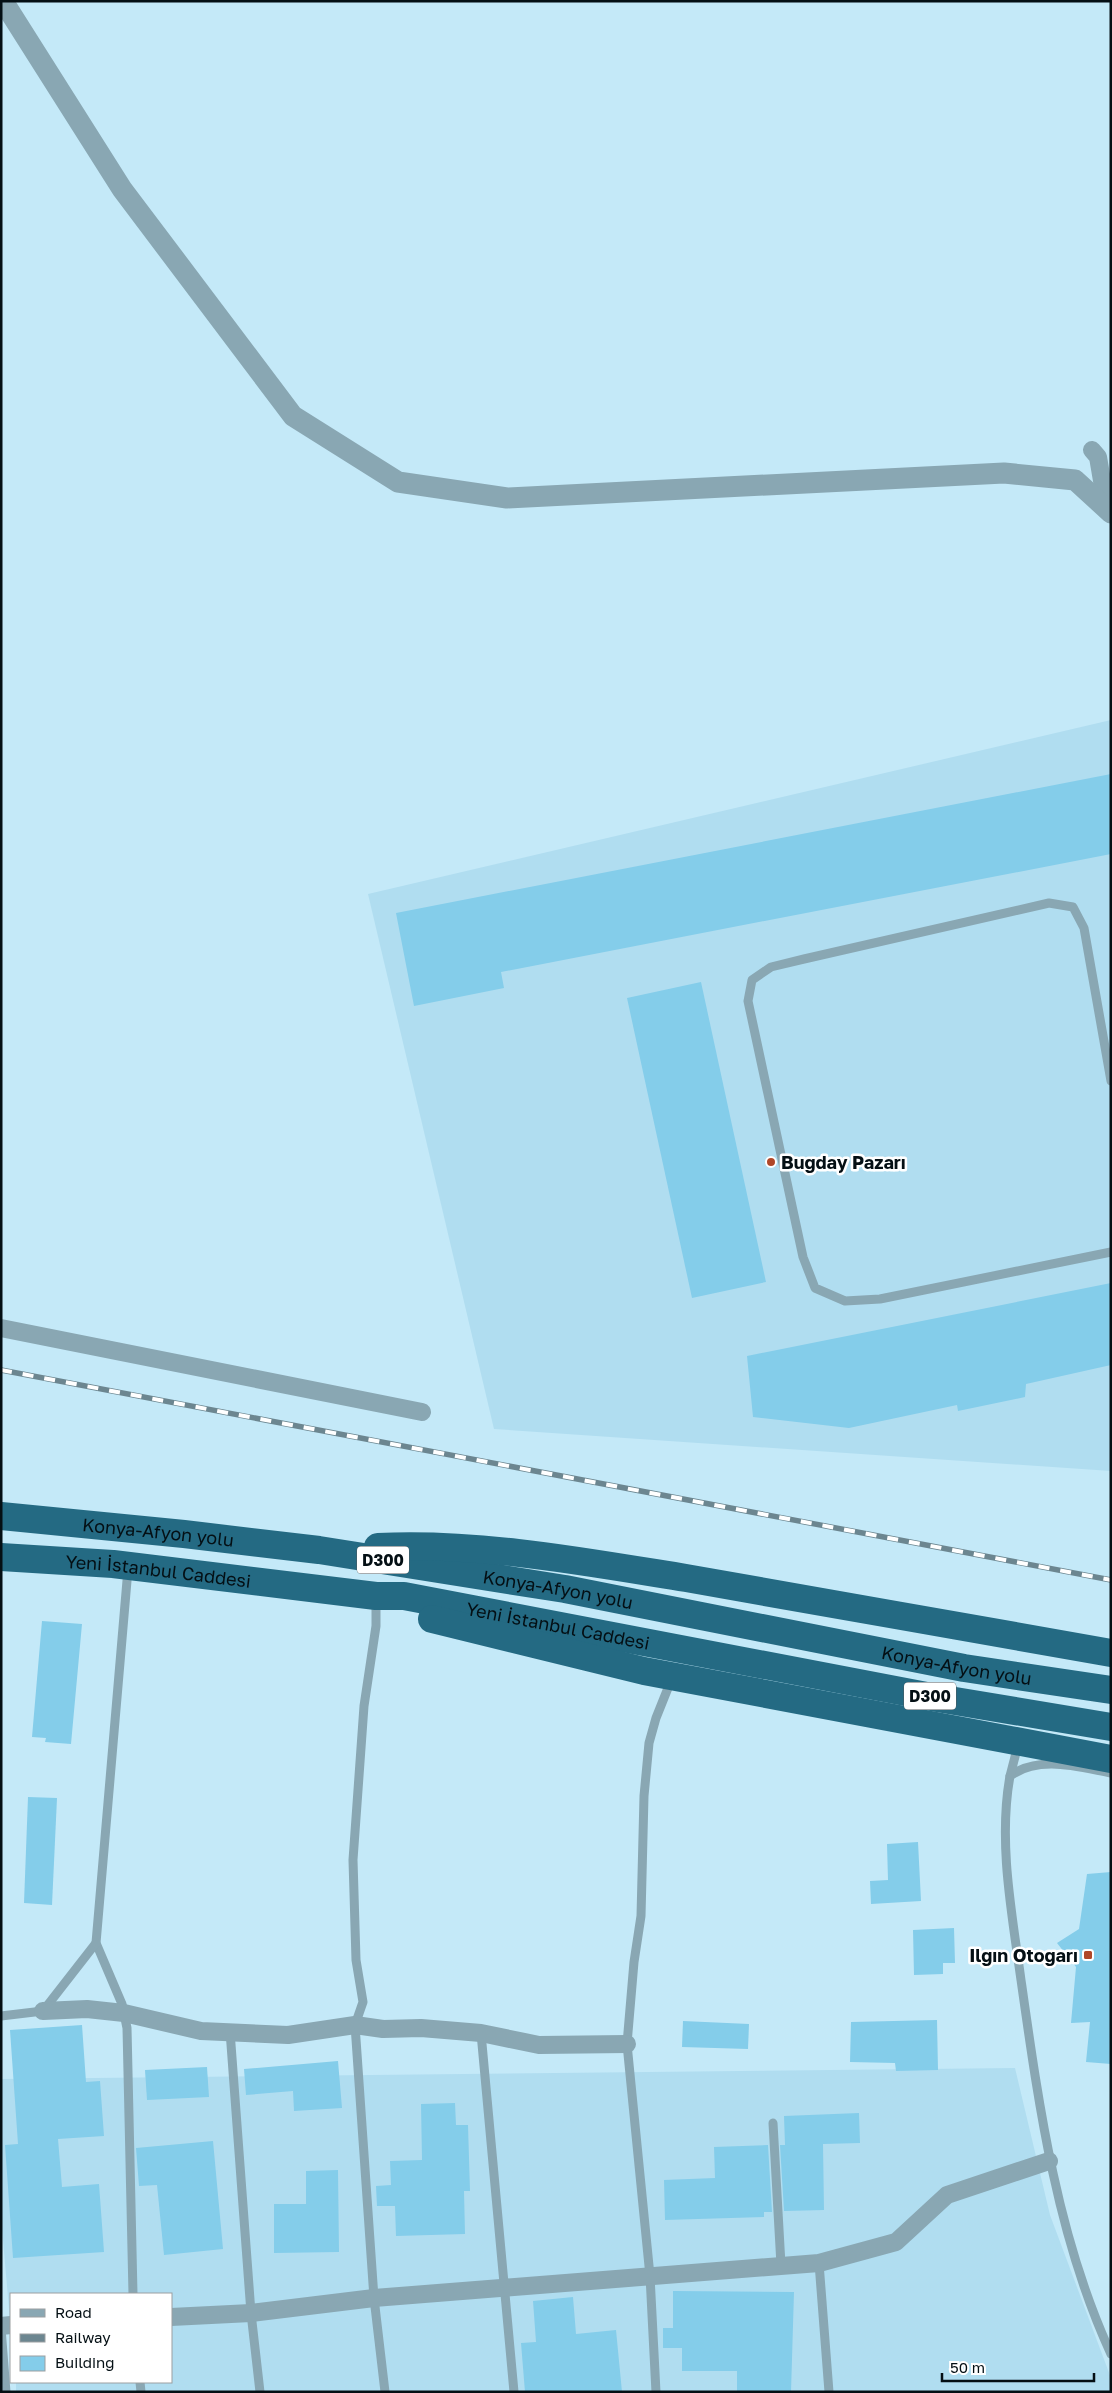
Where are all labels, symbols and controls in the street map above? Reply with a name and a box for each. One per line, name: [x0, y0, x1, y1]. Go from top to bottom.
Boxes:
place label: Buğday Pazarı: [781, 1151, 906, 1173]
marker: Buğday Pazarı: [765, 1156, 777, 1168]
street label: Konya-Afyon yolu: [81, 1513, 235, 1551]
road number: D300: [357, 1546, 409, 1574]
street label: Yeni İstanbul Caddesi: [65, 1550, 252, 1592]
street label: Konya-Afyon yolu: [481, 1565, 635, 1613]
street label: Yeni İstanbul Caddesi: [465, 1597, 652, 1654]
street label: Konya-Afyon yolu: [880, 1641, 1033, 1689]
road number: D300: [904, 1682, 956, 1710]
place label: Ilgın Otogarı: [969, 1944, 1078, 1966]
marker: Ilgın Otogarı: [1082, 1949, 1094, 1961]
legend: [10, 2293, 172, 2383]
text: Road: [55, 2303, 92, 2321]
text: Railway: [55, 2328, 111, 2346]
scale bar: [942, 2350, 1094, 2382]
text: Building: [55, 2353, 115, 2371]
text: 50 m: [950, 2358, 985, 2376]

